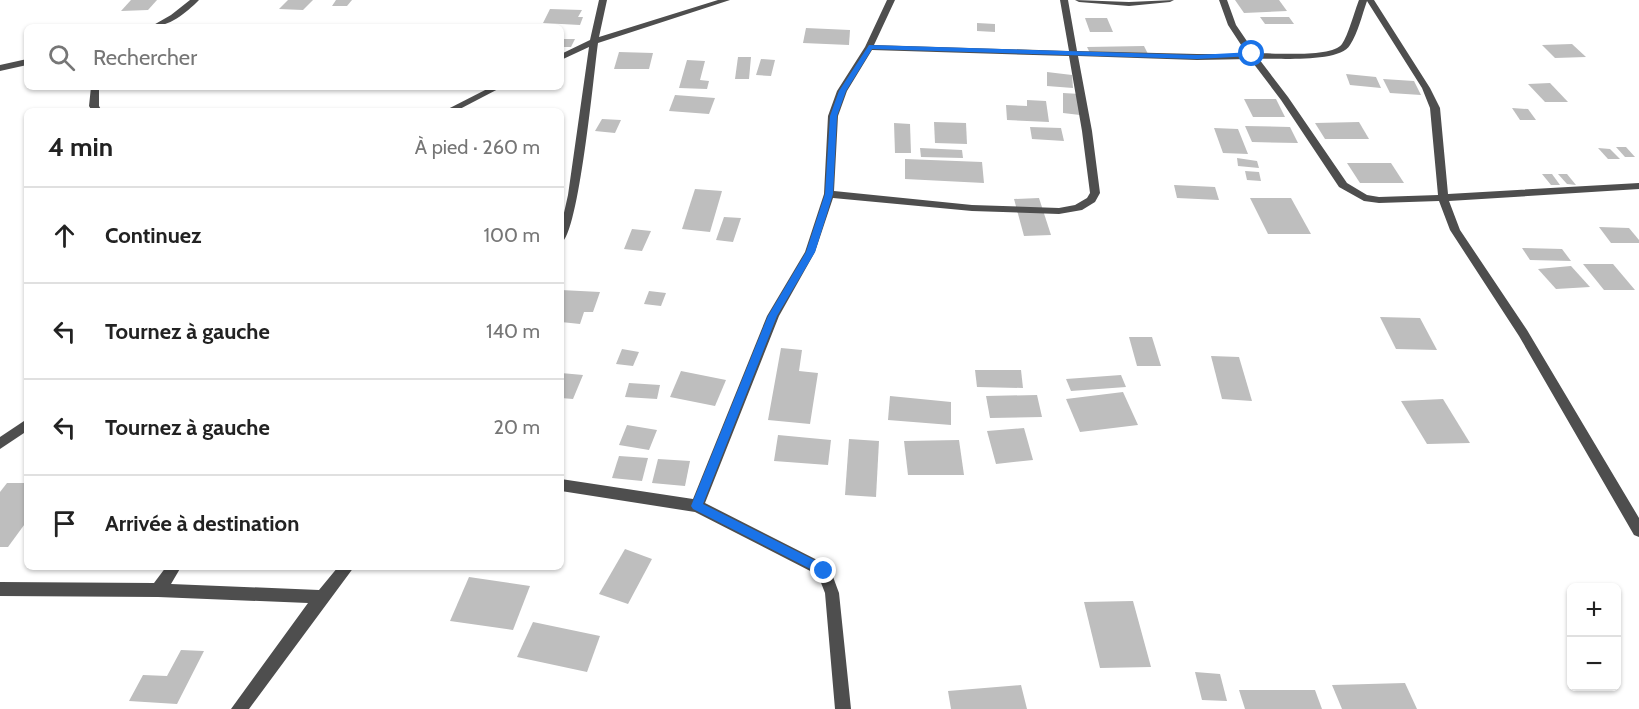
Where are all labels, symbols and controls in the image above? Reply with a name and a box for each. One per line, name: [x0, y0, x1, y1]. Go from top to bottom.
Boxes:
search box: [24, 24, 564, 90]
route start: [1238, 40, 1264, 66]
icon: search: [45, 41, 78, 74]
text: Rechercher: [93, 44, 197, 71]
text: 4 min: [48, 131, 113, 163]
text: À pied · 260 m: [415, 135, 540, 159]
icon: ahead: [48, 219, 81, 252]
text: Continuez: [105, 222, 202, 249]
text: 100 m: [484, 223, 540, 247]
icon: left: [48, 315, 81, 348]
text: Tournez à gauche: [105, 318, 270, 345]
text: 140 m: [486, 319, 540, 343]
icon: left: [48, 411, 81, 444]
text: Tournez à gauche: [105, 414, 270, 441]
text: 20 m: [494, 415, 540, 439]
icon: arrive: [48, 507, 81, 540]
text: Arrivée à destination: [105, 510, 299, 537]
route end: [810, 557, 836, 583]
map controls: [1567, 583, 1621, 691]
button: +: [1567, 583, 1621, 637]
button: −: [1567, 637, 1621, 691]

